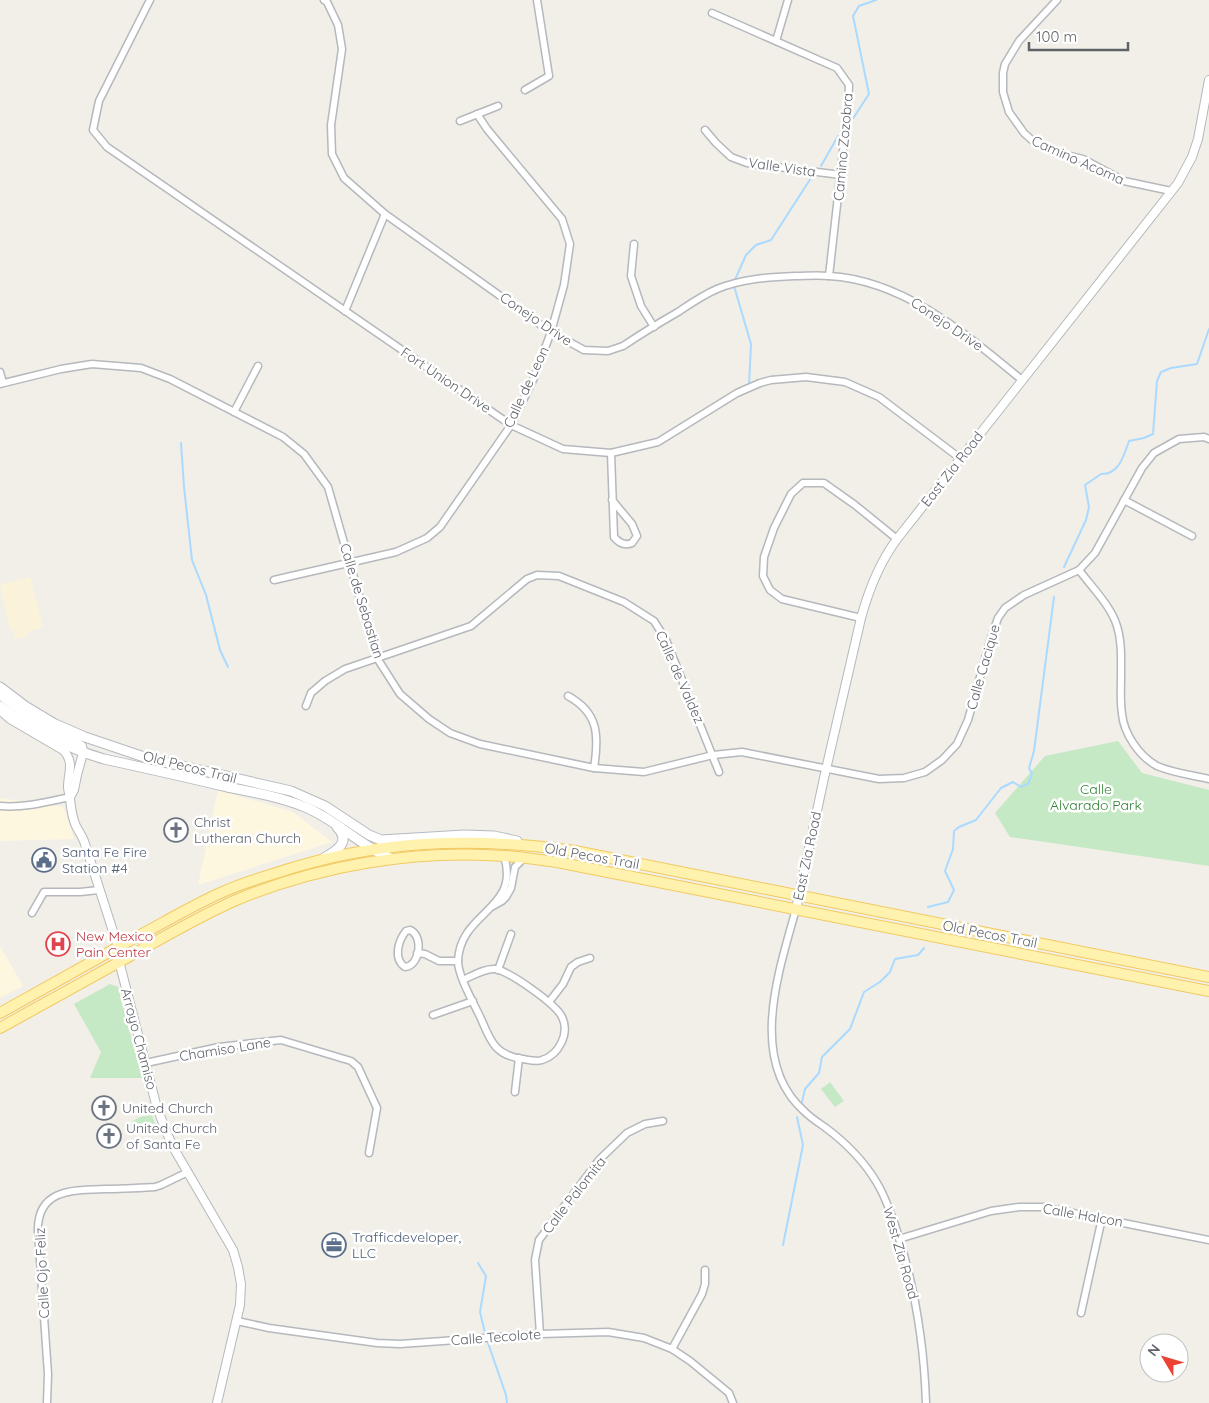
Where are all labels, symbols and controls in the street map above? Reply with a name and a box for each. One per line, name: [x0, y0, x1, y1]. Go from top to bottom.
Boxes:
scale bar: [1029, 20, 1128, 52]
text: 100 m: [1036, 27, 1077, 46]
street label: Camino Zozobra: [829, 92, 857, 202]
street label: Camino Acoma: [1029, 131, 1127, 189]
street label: Valle Vista: [747, 153, 817, 181]
street label: Conejo Drive: [496, 288, 576, 350]
street label: Conejo Drive: [907, 293, 987, 355]
street label: Fort Union Drive: [397, 343, 495, 417]
street label: Calle de Leon: [499, 343, 553, 431]
street label: East Zia Road: [917, 428, 987, 510]
street label: Calle de Sebastian: [336, 541, 388, 661]
street label: Calle Cacique: [962, 622, 1004, 712]
street label: Calle de Valdez: [652, 628, 709, 726]
street label: Old Pecos Trail: [141, 747, 239, 787]
park label: Calle Alvarado Park: [1050, 780, 1142, 814]
street label: East Zia Road: [789, 810, 825, 902]
place label: Christ Lutheran Church: [194, 813, 301, 847]
church icon: Christ Lutheran Church: [163, 817, 189, 843]
street label: Old Pecos Trail: [543, 839, 641, 873]
place label: Santa Fe Fire Station #4: [62, 843, 147, 877]
public building icon: Santa Fe Fire Station #4: [31, 847, 57, 873]
street label: Old Pecos Trail: [941, 916, 1039, 952]
place label: New Mexico Pain Center: [76, 927, 153, 961]
hospital icon: New Mexico Pain Center: [45, 931, 71, 957]
street label: Arroyo Chamiso: [117, 986, 161, 1092]
street label: Chamiso Lane: [178, 1033, 272, 1065]
church icon: United Church: [91, 1095, 117, 1121]
place label: United Church: [122, 1099, 213, 1117]
place label: United Church of Santa Fe: [126, 1119, 217, 1153]
church icon: United Church of Santa Fe: [96, 1123, 122, 1149]
street label: Calle Palomita: [538, 1153, 610, 1237]
street label: Calle Halcon: [1041, 1199, 1125, 1231]
street label: West Zia Road: [879, 1205, 923, 1301]
street label: Calle Ojo Feliz: [31, 1227, 53, 1319]
place label: Trafficdeveloper, LLC: [352, 1228, 462, 1262]
office icon: Trafficdeveloper, LLC: [321, 1232, 347, 1258]
street label: Calle Tecolote: [450, 1325, 542, 1349]
north arrow: [1139, 1333, 1189, 1383]
text: N: [1143, 1340, 1164, 1360]

